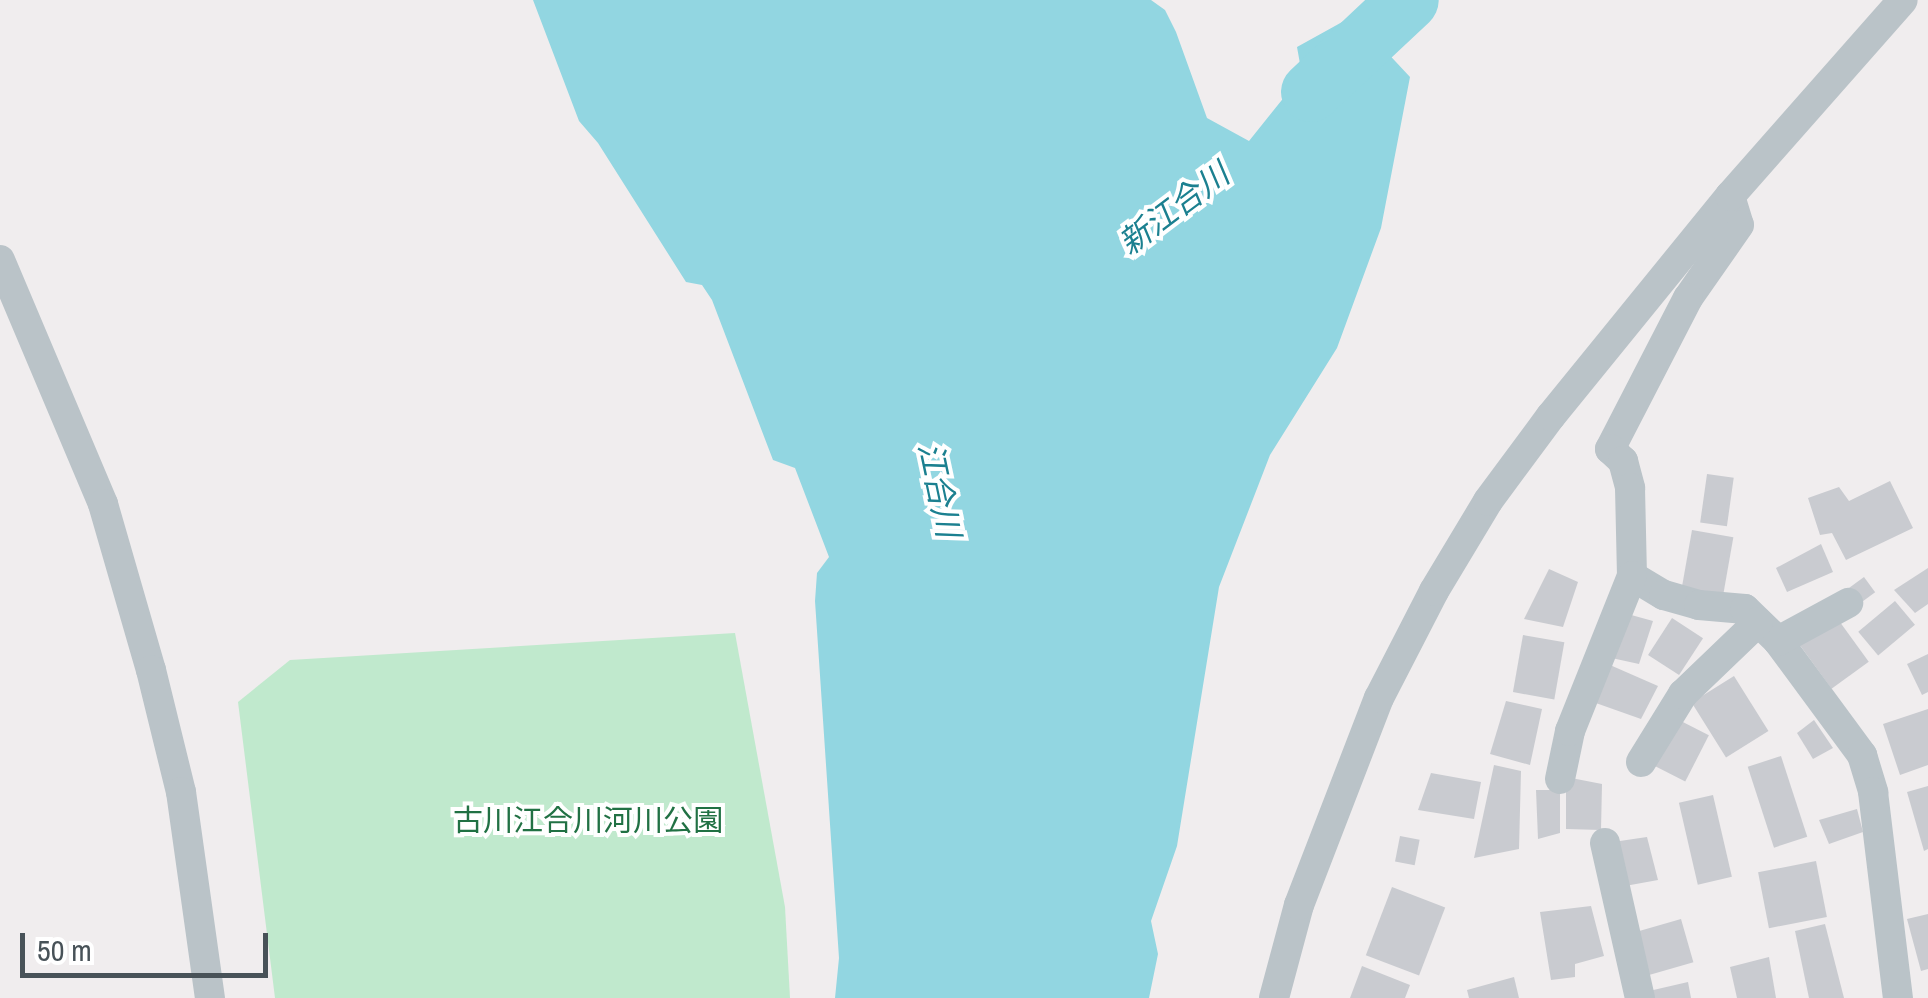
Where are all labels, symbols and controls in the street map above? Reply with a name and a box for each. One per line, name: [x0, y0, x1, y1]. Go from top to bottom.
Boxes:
water label: 新江合川: [1111, 155, 1237, 263]
water label: 江合川: [910, 439, 968, 541]
park label: 古川江合川河川公園: [453, 802, 723, 838]
scale bar: [25, 913, 272, 975]
text: 50 m: [37, 930, 92, 970]

